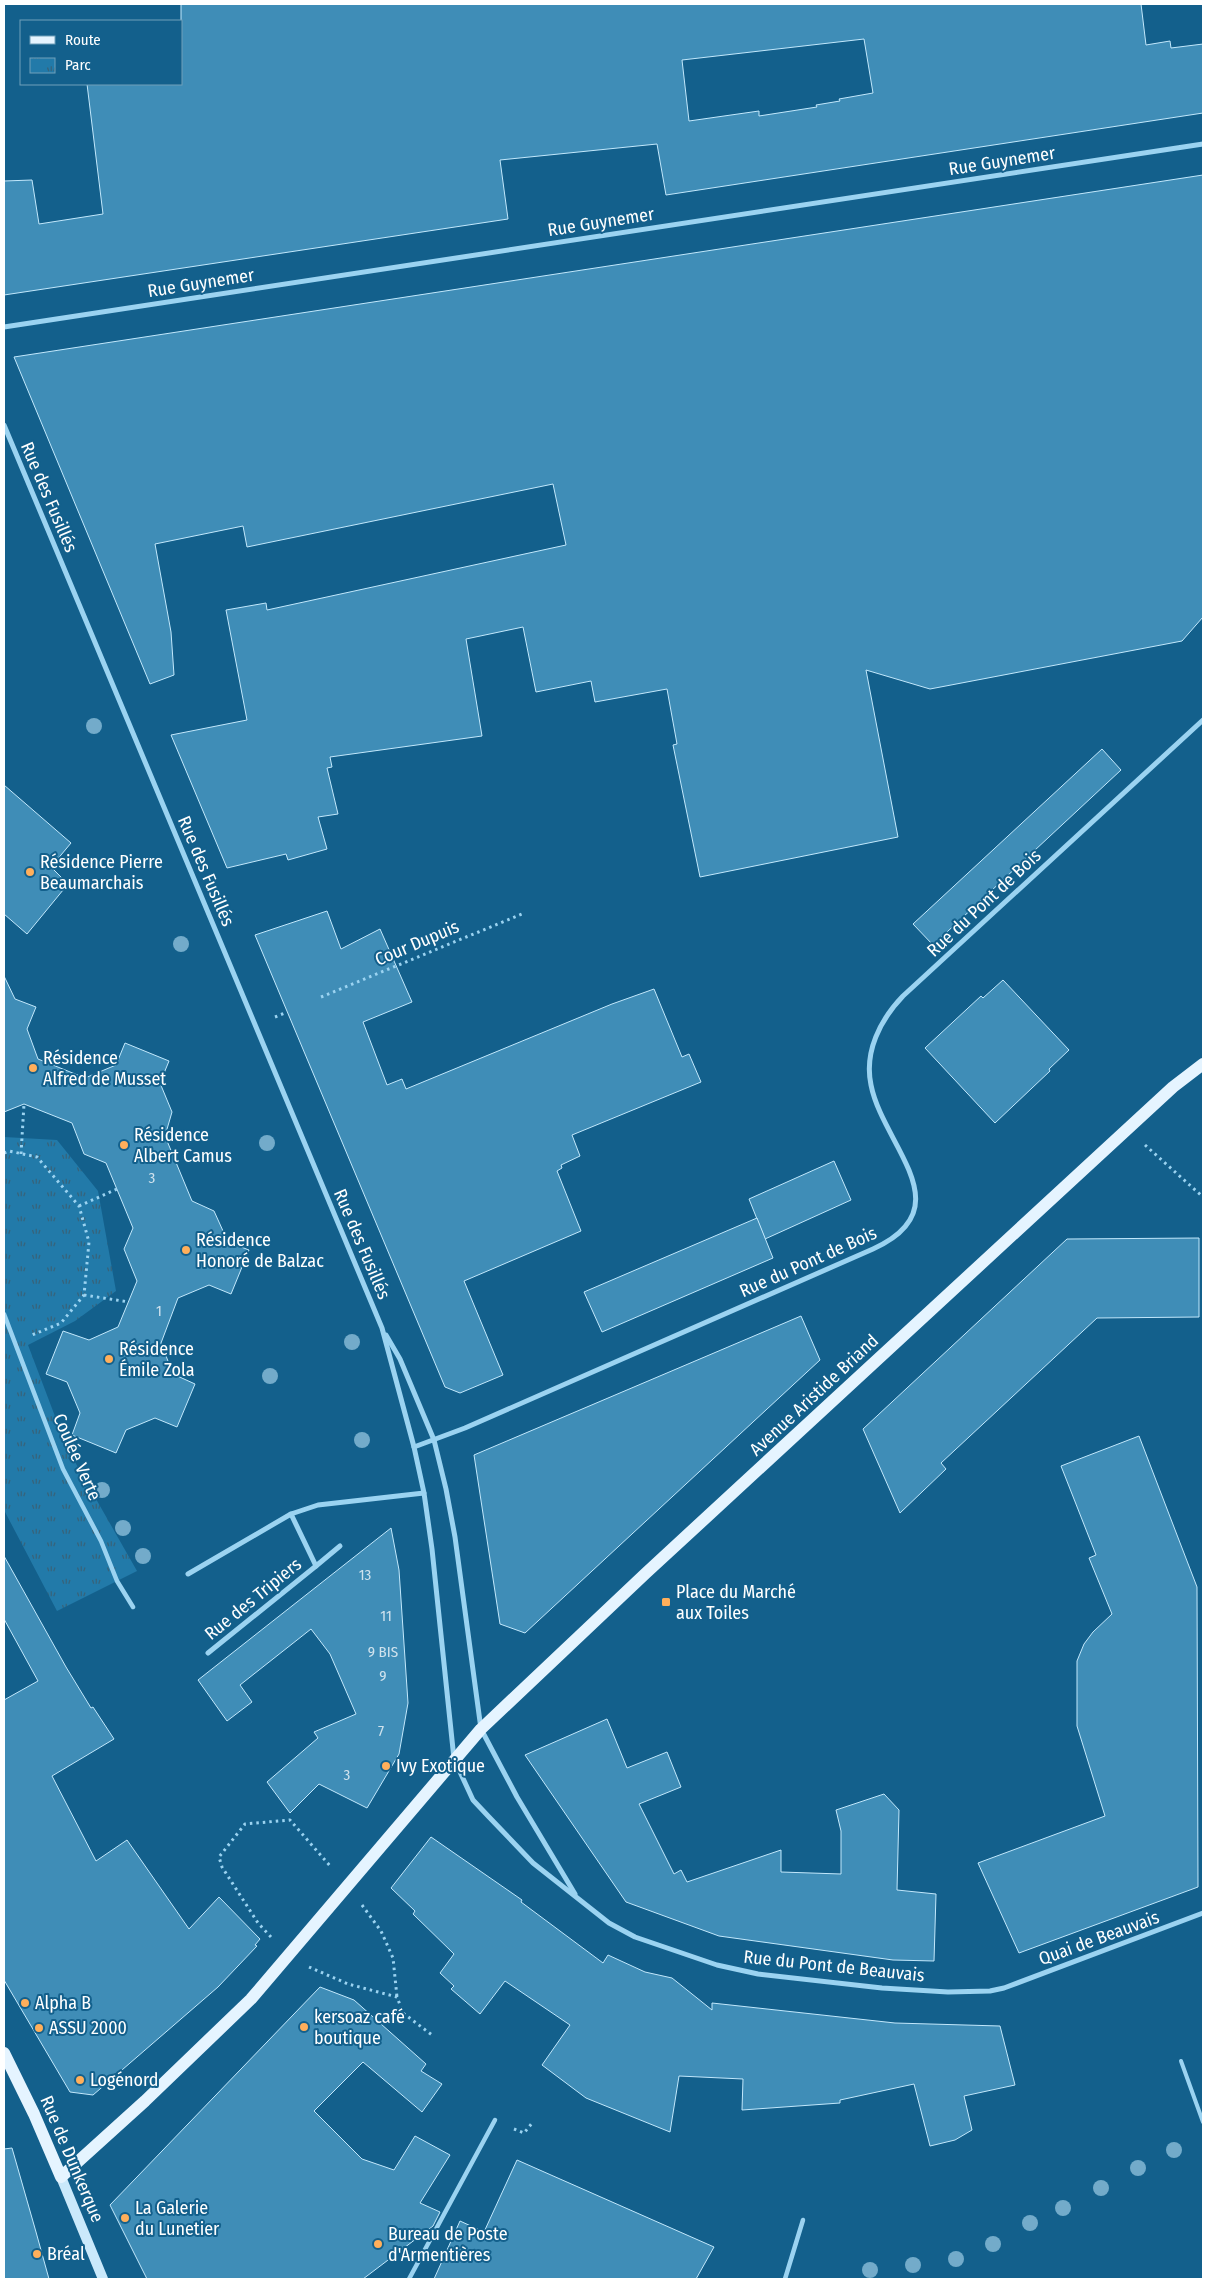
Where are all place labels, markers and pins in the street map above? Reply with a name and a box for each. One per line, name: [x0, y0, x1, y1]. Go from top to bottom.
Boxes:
place label: Résidence Pierre Beaumarchais: [40, 851, 163, 894]
marker: Résidence Pierre Beaumarchais: [24, 866, 36, 878]
place label: Résidence Alfred de Musset: [43, 1047, 166, 1090]
marker: Résidence Alfred de Musset: [27, 1062, 39, 1074]
place label: Résidence Albert Camus: [134, 1124, 232, 1167]
marker: Résidence Albert Camus: [118, 1139, 130, 1151]
place label: Résidence Honoré de Balzac: [196, 1229, 324, 1272]
marker: Résidence Honoré de Balzac: [180, 1244, 192, 1256]
place label: Résidence Émile Zola: [119, 1338, 195, 1381]
marker: Résidence Émile Zola: [103, 1353, 115, 1365]
place label: Place du Marché aux Toiles: [676, 1581, 796, 1624]
marker: Place du Marché aux Toiles: [660, 1596, 672, 1608]
place label: Ivy Exotique: [396, 1755, 485, 1777]
marker: Ivy Exotique: [380, 1760, 392, 1772]
place label: Alpha B: [35, 1992, 91, 2014]
marker: Alpha B: [19, 1997, 31, 2009]
place label: kersoaz café boutique: [314, 2006, 405, 2049]
place label: ASSU 2000: [49, 2017, 127, 2039]
marker: kersoaz café boutique: [298, 2021, 310, 2033]
marker: ASSU 2000: [33, 2022, 45, 2034]
place label: Logénord: [90, 2069, 159, 2091]
marker: Logénord: [74, 2074, 86, 2086]
place label: La Galerie du Lunetier: [135, 2197, 220, 2240]
marker: La Galerie du Lunetier: [119, 2212, 131, 2224]
place label: Bureau de Poste d'Armentières: [388, 2223, 508, 2266]
marker: Bureau de Poste d'Armentières: [372, 2238, 384, 2250]
place label: Bréal: [47, 2243, 85, 2265]
marker: Bréal: [31, 2248, 43, 2260]

